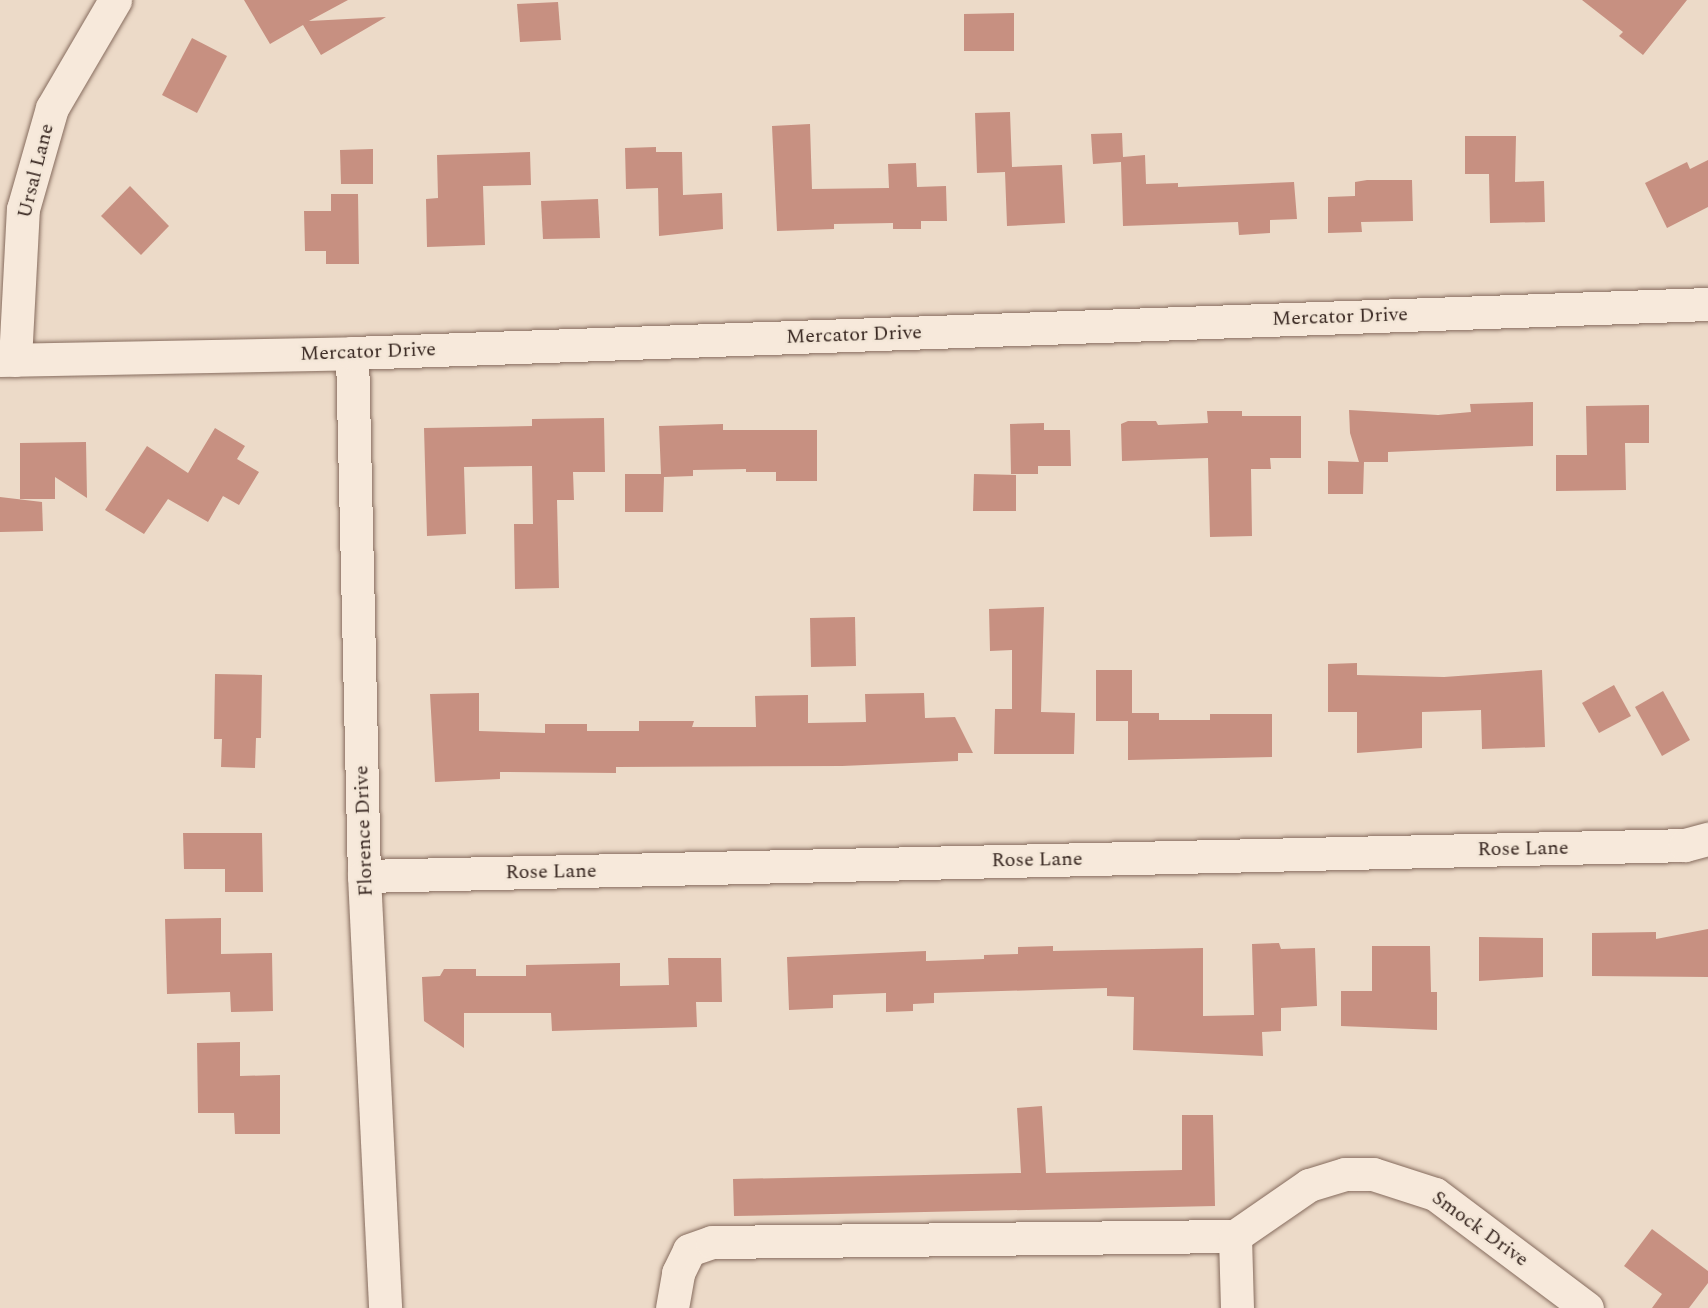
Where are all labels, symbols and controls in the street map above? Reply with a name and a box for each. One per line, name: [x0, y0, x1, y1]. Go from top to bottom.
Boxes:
street label: Ursal Lane: [13, 121, 59, 221]
street label: Mercator Drive: [1272, 303, 1408, 331]
street label: Mercator Drive: [786, 321, 922, 349]
street label: Mercator Drive: [300, 338, 436, 366]
street label: Florence Drive: [350, 765, 378, 897]
street label: Rose Lane: [1477, 836, 1569, 862]
street label: Rose Lane: [991, 847, 1083, 873]
street label: Rose Lane: [505, 859, 597, 885]
street label: Smock Drive: [1427, 1186, 1533, 1272]

